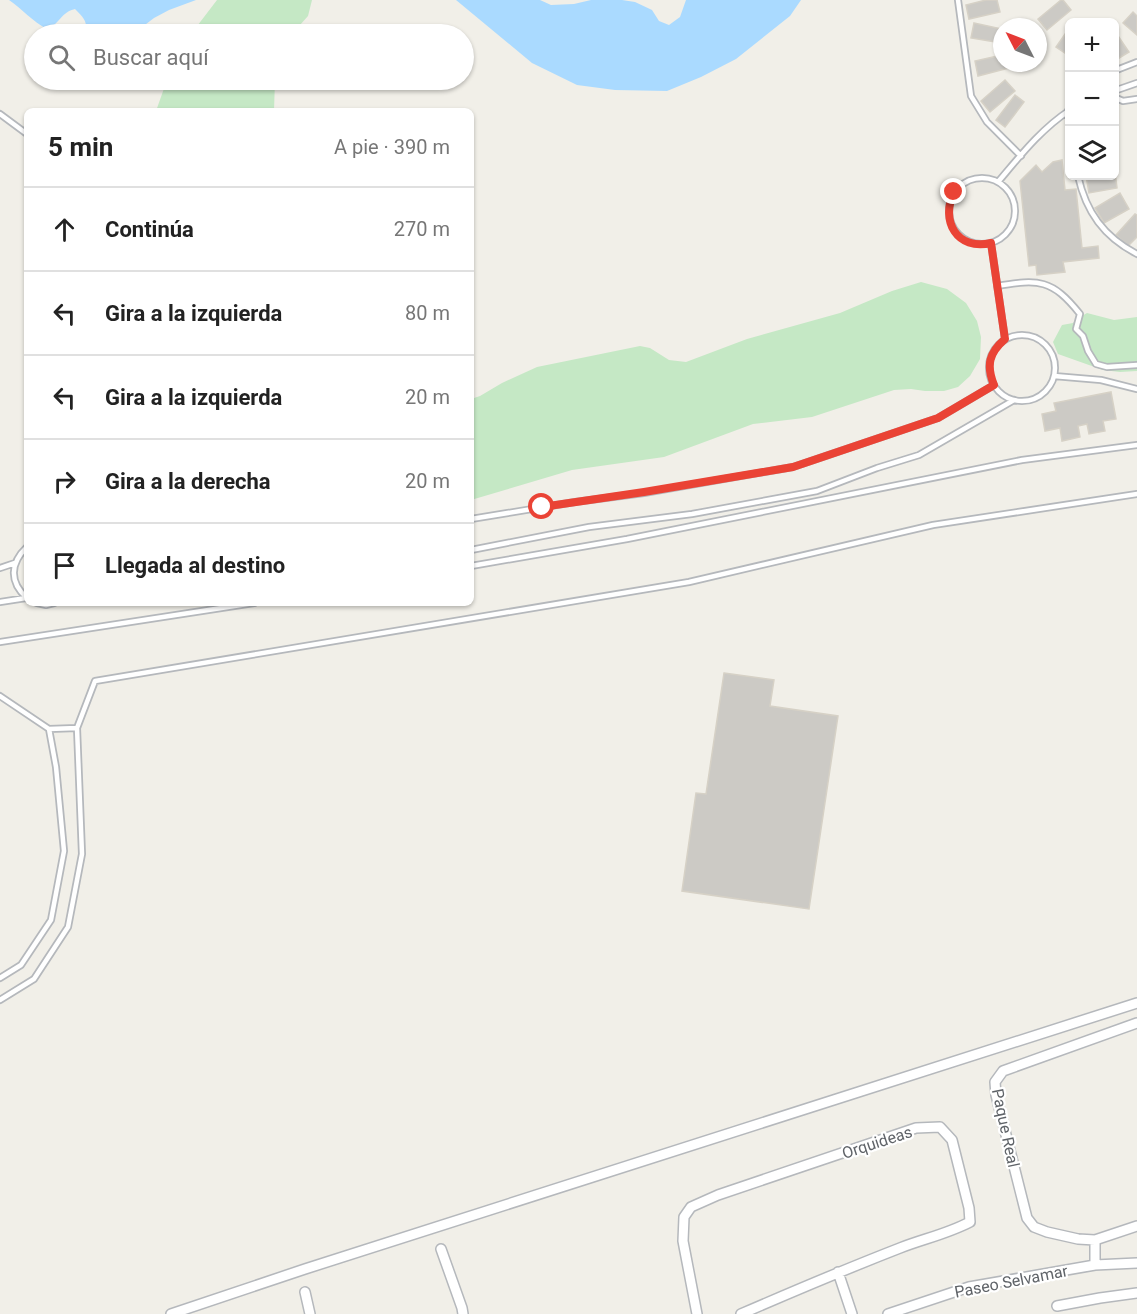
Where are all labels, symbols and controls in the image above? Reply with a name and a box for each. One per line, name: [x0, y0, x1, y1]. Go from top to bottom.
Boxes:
north arrow: [993, 18, 1047, 72]
map controls: [1065, 18, 1119, 180]
button: +: [1065, 18, 1119, 72]
search box: [24, 24, 474, 90]
icon: search: [45, 41, 78, 74]
text: Buscar aquí: [93, 45, 209, 70]
button: −: [1065, 72, 1119, 126]
button: layers: [1065, 126, 1119, 180]
text: 5 min: [48, 132, 113, 162]
text: A pie · 390 m: [334, 135, 450, 159]
route end: [940, 178, 966, 204]
icon: ahead: [48, 213, 81, 246]
text: Continúa: [105, 217, 194, 242]
text: 270 m: [394, 217, 450, 241]
icon: left: [48, 297, 81, 330]
text: Gira a la izquierda: [105, 301, 282, 326]
text: 80 m: [405, 301, 450, 325]
icon: left: [48, 381, 81, 414]
text: Gira a la izquierda: [105, 385, 282, 410]
text: 20 m: [405, 385, 450, 409]
icon: right: [48, 465, 81, 498]
text: Gira a la derecha: [105, 469, 271, 494]
text: 20 m: [405, 469, 450, 493]
route start: [528, 493, 554, 519]
icon: arrive: [48, 549, 81, 582]
text: Llegada al destino: [105, 553, 285, 578]
street label: Paque Real: [988, 1087, 1023, 1169]
street label: Orquideas: [840, 1122, 915, 1163]
street label: Paseo Selvamar: [953, 1261, 1070, 1302]

